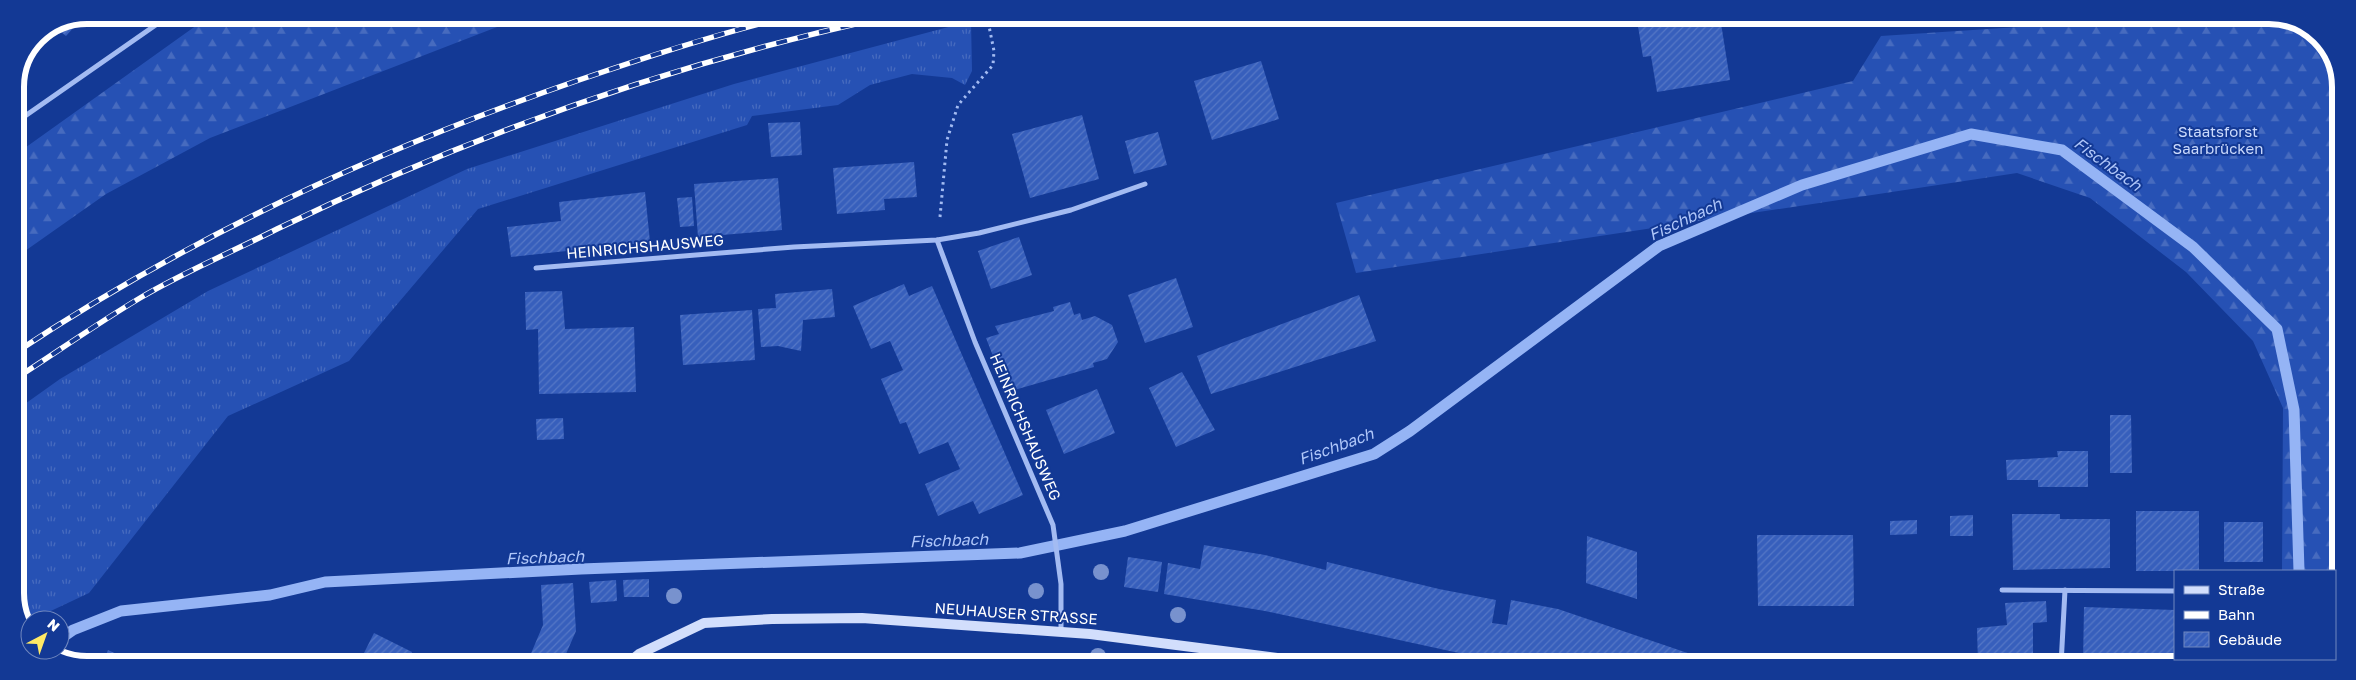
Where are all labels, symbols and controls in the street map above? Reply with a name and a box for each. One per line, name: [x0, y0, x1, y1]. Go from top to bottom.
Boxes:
park label: Staatsforst Saarbrücken: [2173, 122, 2263, 157]
water label: Fischbach: [2070, 133, 2146, 196]
water label: Fischbach: [1645, 193, 1726, 245]
street label: HEINRICHSHAUSWEG: [565, 230, 725, 262]
street label: HEINRICHSHAUSWEG: [987, 350, 1065, 503]
water label: Fischbach: [1296, 423, 1377, 469]
water label: Fischbach: [910, 529, 990, 551]
water label: Fischbach: [506, 546, 586, 568]
legend: [2174, 570, 2336, 660]
text: Straße: [2218, 580, 2265, 598]
street label: NEUHAUSER STRASSE: [934, 598, 1098, 628]
text: Bahn: [2218, 605, 2255, 623]
north arrow: [20, 610, 70, 660]
text: N: [44, 615, 63, 635]
text: Gebäude: [2218, 630, 2282, 648]

